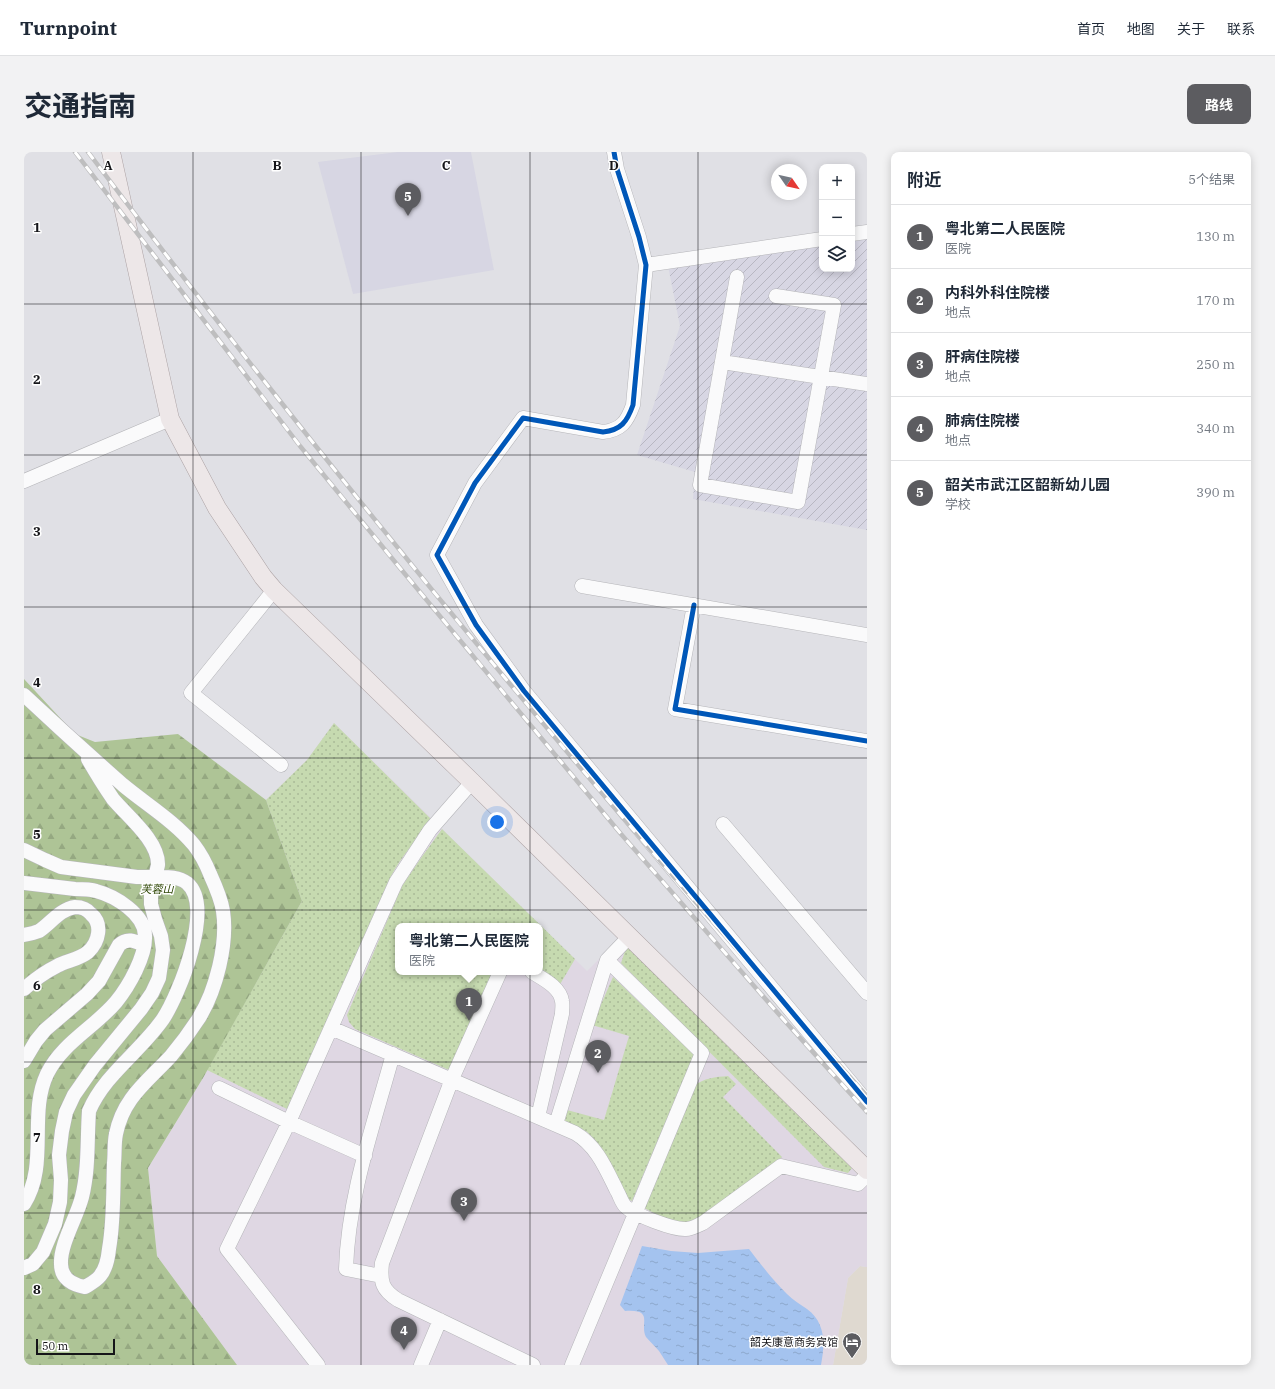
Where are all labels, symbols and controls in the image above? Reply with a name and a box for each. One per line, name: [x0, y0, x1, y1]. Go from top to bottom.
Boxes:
text: Turnpoint: [20, 16, 117, 40]
text: 首页: [1077, 20, 1105, 38]
text: 地图: [1127, 20, 1155, 38]
text: 关于: [1177, 20, 1205, 38]
text: 联系: [1227, 20, 1255, 38]
button: 路线: [1187, 84, 1251, 124]
text: 交通指南: [24, 87, 136, 124]
text: A: [103, 157, 113, 174]
text: B: [272, 157, 282, 174]
text: C: [442, 157, 451, 174]
text: D: [609, 157, 619, 174]
north arrow: [771, 164, 807, 200]
map controls: [819, 164, 855, 272]
button: +: [819, 164, 855, 200]
text: 附近: [907, 169, 941, 191]
text: 5个结果: [1188, 171, 1235, 188]
pin: 5: [395, 183, 421, 216]
button: −: [819, 200, 855, 236]
text: 1: [33, 219, 41, 236]
text: 粤北第二人民医院: [945, 219, 1065, 238]
text: 1: [916, 228, 924, 245]
text: 130 m: [1196, 228, 1235, 245]
button: layers: [819, 236, 855, 272]
text: 医院: [945, 240, 971, 257]
text: 内科外科住院楼: [945, 283, 1050, 302]
text: 2: [916, 292, 924, 309]
text: 170 m: [1196, 292, 1235, 309]
text: 地点: [945, 304, 971, 321]
text: 肝病住院楼: [945, 347, 1020, 366]
text: 3: [916, 356, 924, 373]
text: 250 m: [1196, 356, 1235, 373]
text: 地点: [945, 368, 971, 385]
text: 2: [33, 371, 41, 388]
text: 肺病住院楼: [945, 411, 1020, 430]
text: 4: [916, 420, 924, 437]
text: 340 m: [1196, 420, 1235, 437]
text: 地点: [945, 432, 971, 449]
text: 韶关市武江区韶新幼儿园: [945, 475, 1110, 494]
text: 5: [916, 484, 924, 501]
text: 390 m: [1196, 484, 1235, 501]
text: 学校: [945, 496, 971, 513]
text: 3: [33, 523, 41, 540]
text: 4: [33, 674, 41, 691]
your location: [487, 812, 507, 832]
text: 5: [33, 826, 41, 843]
park label: 芙蓉山: [141, 882, 174, 896]
popup: [395, 923, 543, 975]
text: 粤北第二人民医院: [409, 931, 529, 950]
text: 医院: [409, 952, 435, 969]
text: 6: [33, 977, 41, 994]
pin: 1: [456, 988, 482, 1021]
pin: 2: [585, 1040, 611, 1073]
text: 7: [33, 1129, 41, 1146]
pin: 3: [451, 1188, 477, 1221]
text: 8: [33, 1281, 41, 1298]
pin: 4: [391, 1317, 417, 1350]
hotel icon: 韶关康意商务宾馆: [841, 1331, 863, 1359]
place label: 韶关康意商务宾馆: [750, 1335, 838, 1349]
scale bar: [36, 1337, 115, 1356]
text: 50 m: [42, 1339, 68, 1353]

